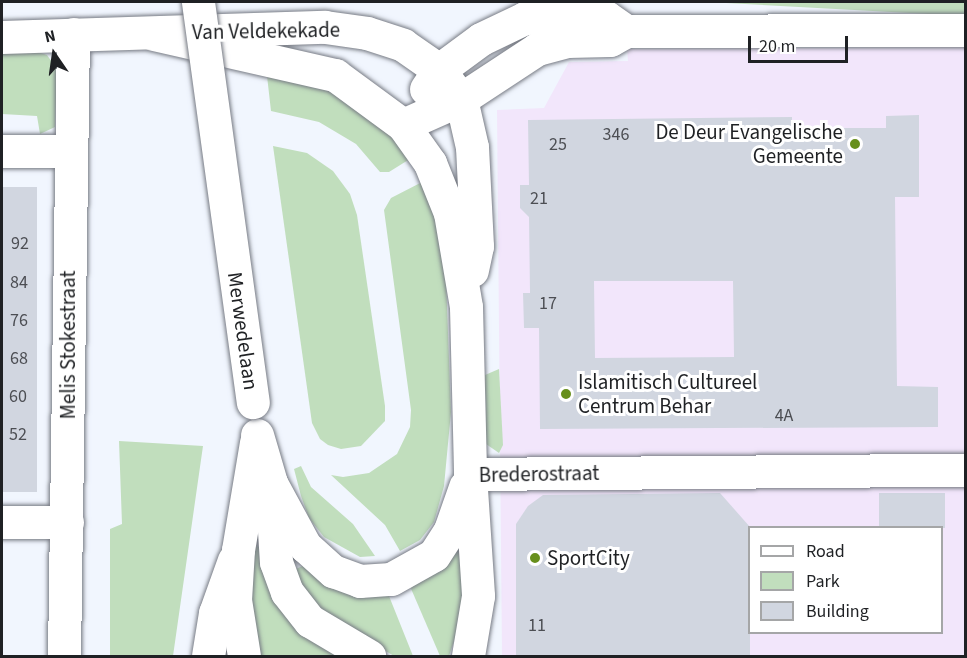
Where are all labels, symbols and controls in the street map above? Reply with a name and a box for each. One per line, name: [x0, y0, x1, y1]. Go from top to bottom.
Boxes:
street label: Van Veldekekade: [192, 17, 340, 45]
north arrow: [24, 24, 84, 84]
scale bar: [751, 24, 852, 62]
text: N: [42, 25, 58, 48]
text: 20 m: [759, 34, 795, 59]
place label: De Deur Evangelische Gemeente: [655, 119, 843, 169]
house number: 346: [603, 124, 629, 146]
house number: 25: [549, 134, 567, 156]
marker: De Deur Evangelische Gemeente: [848, 137, 862, 151]
house number: 21: [530, 188, 548, 210]
house number: 92: [11, 233, 29, 255]
street label: Merwedelaan: [222, 270, 264, 392]
street label: Melis Stokestraat: [55, 271, 81, 419]
house number: 84: [10, 272, 28, 294]
house number: 17: [539, 293, 557, 315]
house number: 76: [10, 310, 28, 332]
house number: 68: [10, 348, 28, 370]
place label: Islamitisch Cultureel Centrum Behar: [578, 369, 757, 419]
house number: 60: [9, 386, 27, 408]
marker: Islamitisch Cultureel Centrum Behar: [559, 387, 573, 401]
house number: 4A: [775, 405, 793, 427]
house number: 52: [9, 424, 27, 446]
street label: Brederostraat: [479, 460, 599, 488]
legend: [748, 526, 943, 634]
text: Road: [806, 539, 845, 564]
place label: SportCity: [547, 545, 630, 571]
marker: SportCity: [528, 551, 542, 565]
text: Park: [806, 569, 840, 594]
text: Building: [806, 599, 869, 624]
house number: 11: [528, 615, 546, 637]

